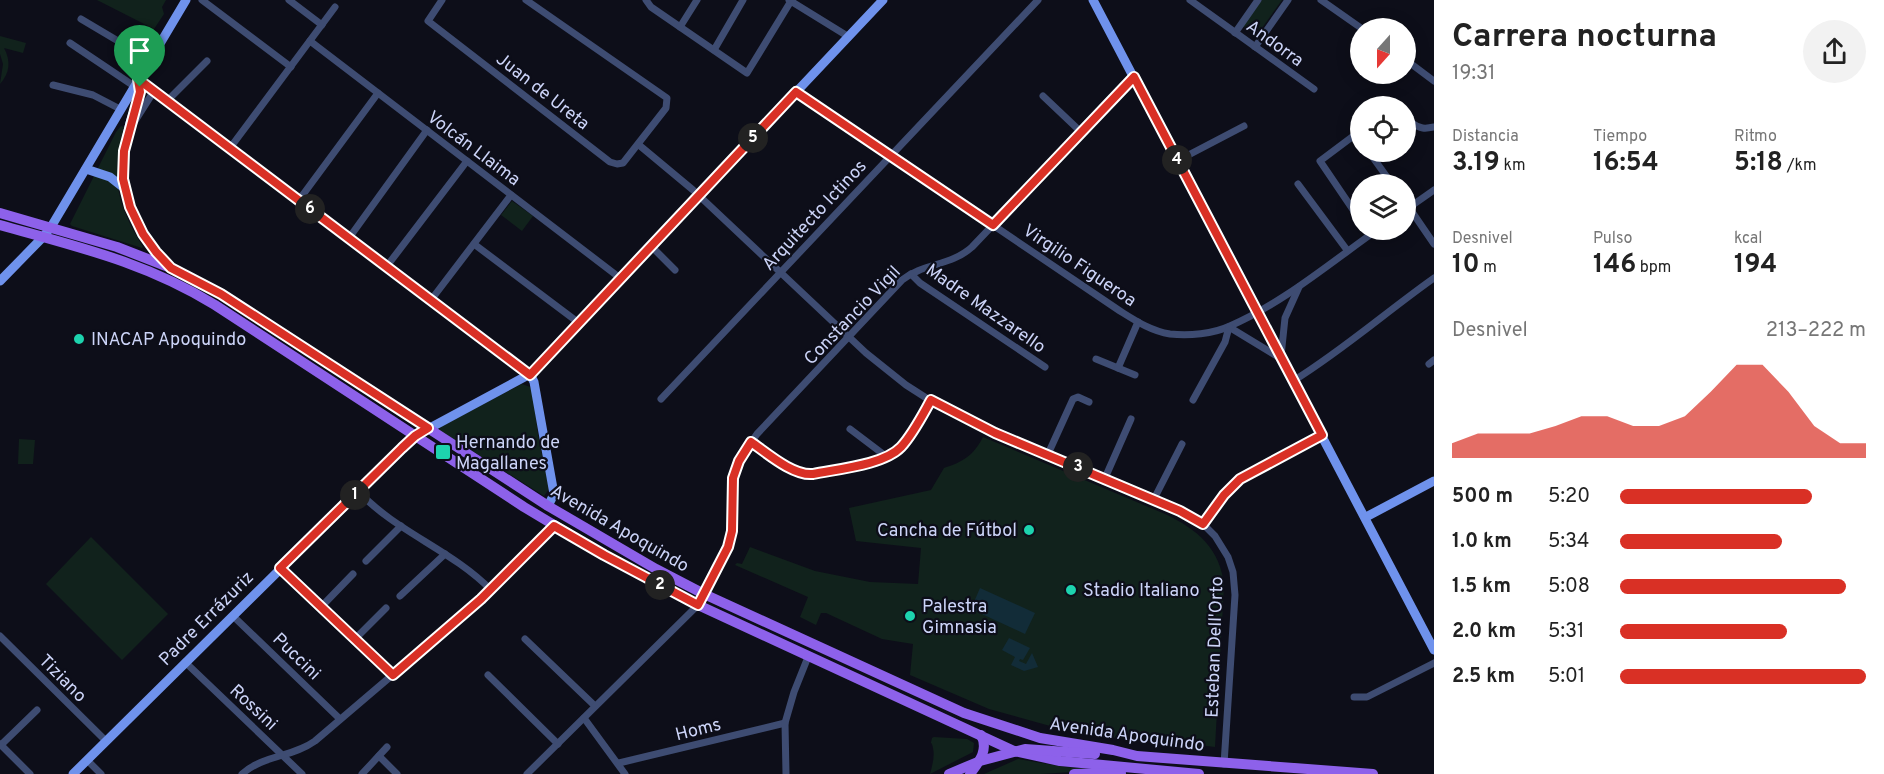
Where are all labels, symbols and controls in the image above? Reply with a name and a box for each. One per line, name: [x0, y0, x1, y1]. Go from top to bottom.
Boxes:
street label: Andorra: [1241, 16, 1307, 73]
text: Carrera nocturna: [1452, 17, 1717, 59]
north arrow: [1350, 18, 1416, 84]
map controls: [1350, 18, 1416, 240]
button: share: [1803, 20, 1866, 83]
pin: [114, 25, 165, 87]
icon: arrive: [123, 34, 156, 67]
street label: Juan de Ureta: [491, 48, 594, 136]
text: 19:31: [1452, 61, 1495, 87]
button: locate: [1350, 96, 1416, 162]
street label: Volcán Llaima: [422, 107, 524, 192]
pin: 5: [738, 123, 768, 153]
text: Distancia: [1452, 127, 1519, 147]
text: Tiempo: [1593, 127, 1647, 147]
text: Ritmo: [1734, 127, 1777, 147]
text: 5: [748, 128, 758, 148]
pin: 4: [1162, 145, 1192, 175]
text: 3.19: [1452, 147, 1500, 180]
text: 16:54: [1593, 147, 1659, 180]
text: 5:18: [1734, 147, 1783, 180]
text: 4: [1172, 150, 1182, 170]
street label: Arquitecto Ictinos: [758, 156, 872, 276]
text: km: [1500, 156, 1526, 176]
text: /km: [1783, 156, 1817, 176]
button: layers: [1350, 174, 1416, 240]
pin: 6: [295, 194, 325, 224]
text: 6: [305, 199, 315, 219]
street label: Virgilio Figueroa: [1018, 220, 1140, 313]
text: Desnivel: [1452, 229, 1513, 249]
text: Pulso: [1593, 229, 1632, 249]
text: kcal: [1734, 229, 1762, 249]
text: 10: [1452, 249, 1480, 282]
text: 146: [1593, 249, 1636, 282]
text: 194: [1734, 249, 1777, 282]
text: m: [1480, 258, 1497, 278]
text: bpm: [1636, 258, 1671, 278]
street label: Madre Mazzarello: [921, 259, 1050, 359]
street label: Constancio Vigil: [800, 261, 906, 371]
text: Desnivel: [1452, 318, 1528, 344]
text: 213–222 m: [1766, 318, 1866, 344]
place label: INACAP Apoquindo: [91, 329, 246, 352]
marker: INACAP Apoquindo: [72, 332, 86, 346]
place label: Hernando de Magallanes: [456, 432, 560, 476]
marker: Hernando de Magallanes: [434, 443, 452, 461]
pin: 3: [1063, 452, 1093, 482]
text: 3: [1073, 457, 1083, 477]
pin: 1: [340, 480, 370, 510]
street label: Avenida Apoquindo: [546, 480, 693, 578]
text: 500 m: [1452, 484, 1513, 510]
text: 5:20: [1548, 484, 1590, 510]
text: 1: [352, 485, 358, 505]
place label: Cancha de Fútbol: [877, 520, 1017, 543]
marker: Cancha de Fútbol: [1022, 523, 1036, 537]
text: 1.0 km: [1452, 529, 1512, 555]
text: 5:34: [1548, 529, 1589, 555]
street label: Padre Errázuriz: [155, 567, 259, 671]
pin: 2: [645, 570, 675, 600]
text: 1.5 km: [1452, 574, 1511, 600]
text: 5:08: [1548, 574, 1590, 600]
text: 2: [655, 575, 665, 595]
street label: Esteban Dell'Orto: [1202, 576, 1229, 718]
place label: Stadio Italiano: [1083, 580, 1200, 603]
marker: Stadio Italiano: [1064, 583, 1078, 597]
place label: Palestra Gimnasia: [922, 596, 997, 640]
marker: Palestra Gimnasia: [903, 609, 917, 623]
text: 2.0 km: [1452, 619, 1516, 645]
text: 5:31: [1548, 619, 1584, 645]
street label: Puccini: [267, 628, 325, 686]
street label: Tiziano: [33, 650, 91, 708]
text: 2.5 km: [1452, 664, 1515, 690]
text: 5:01: [1548, 664, 1585, 690]
street label: Rossini: [224, 680, 282, 736]
street label: Avenida Apoquindo: [1048, 713, 1206, 758]
street label: Homs: [673, 714, 724, 747]

